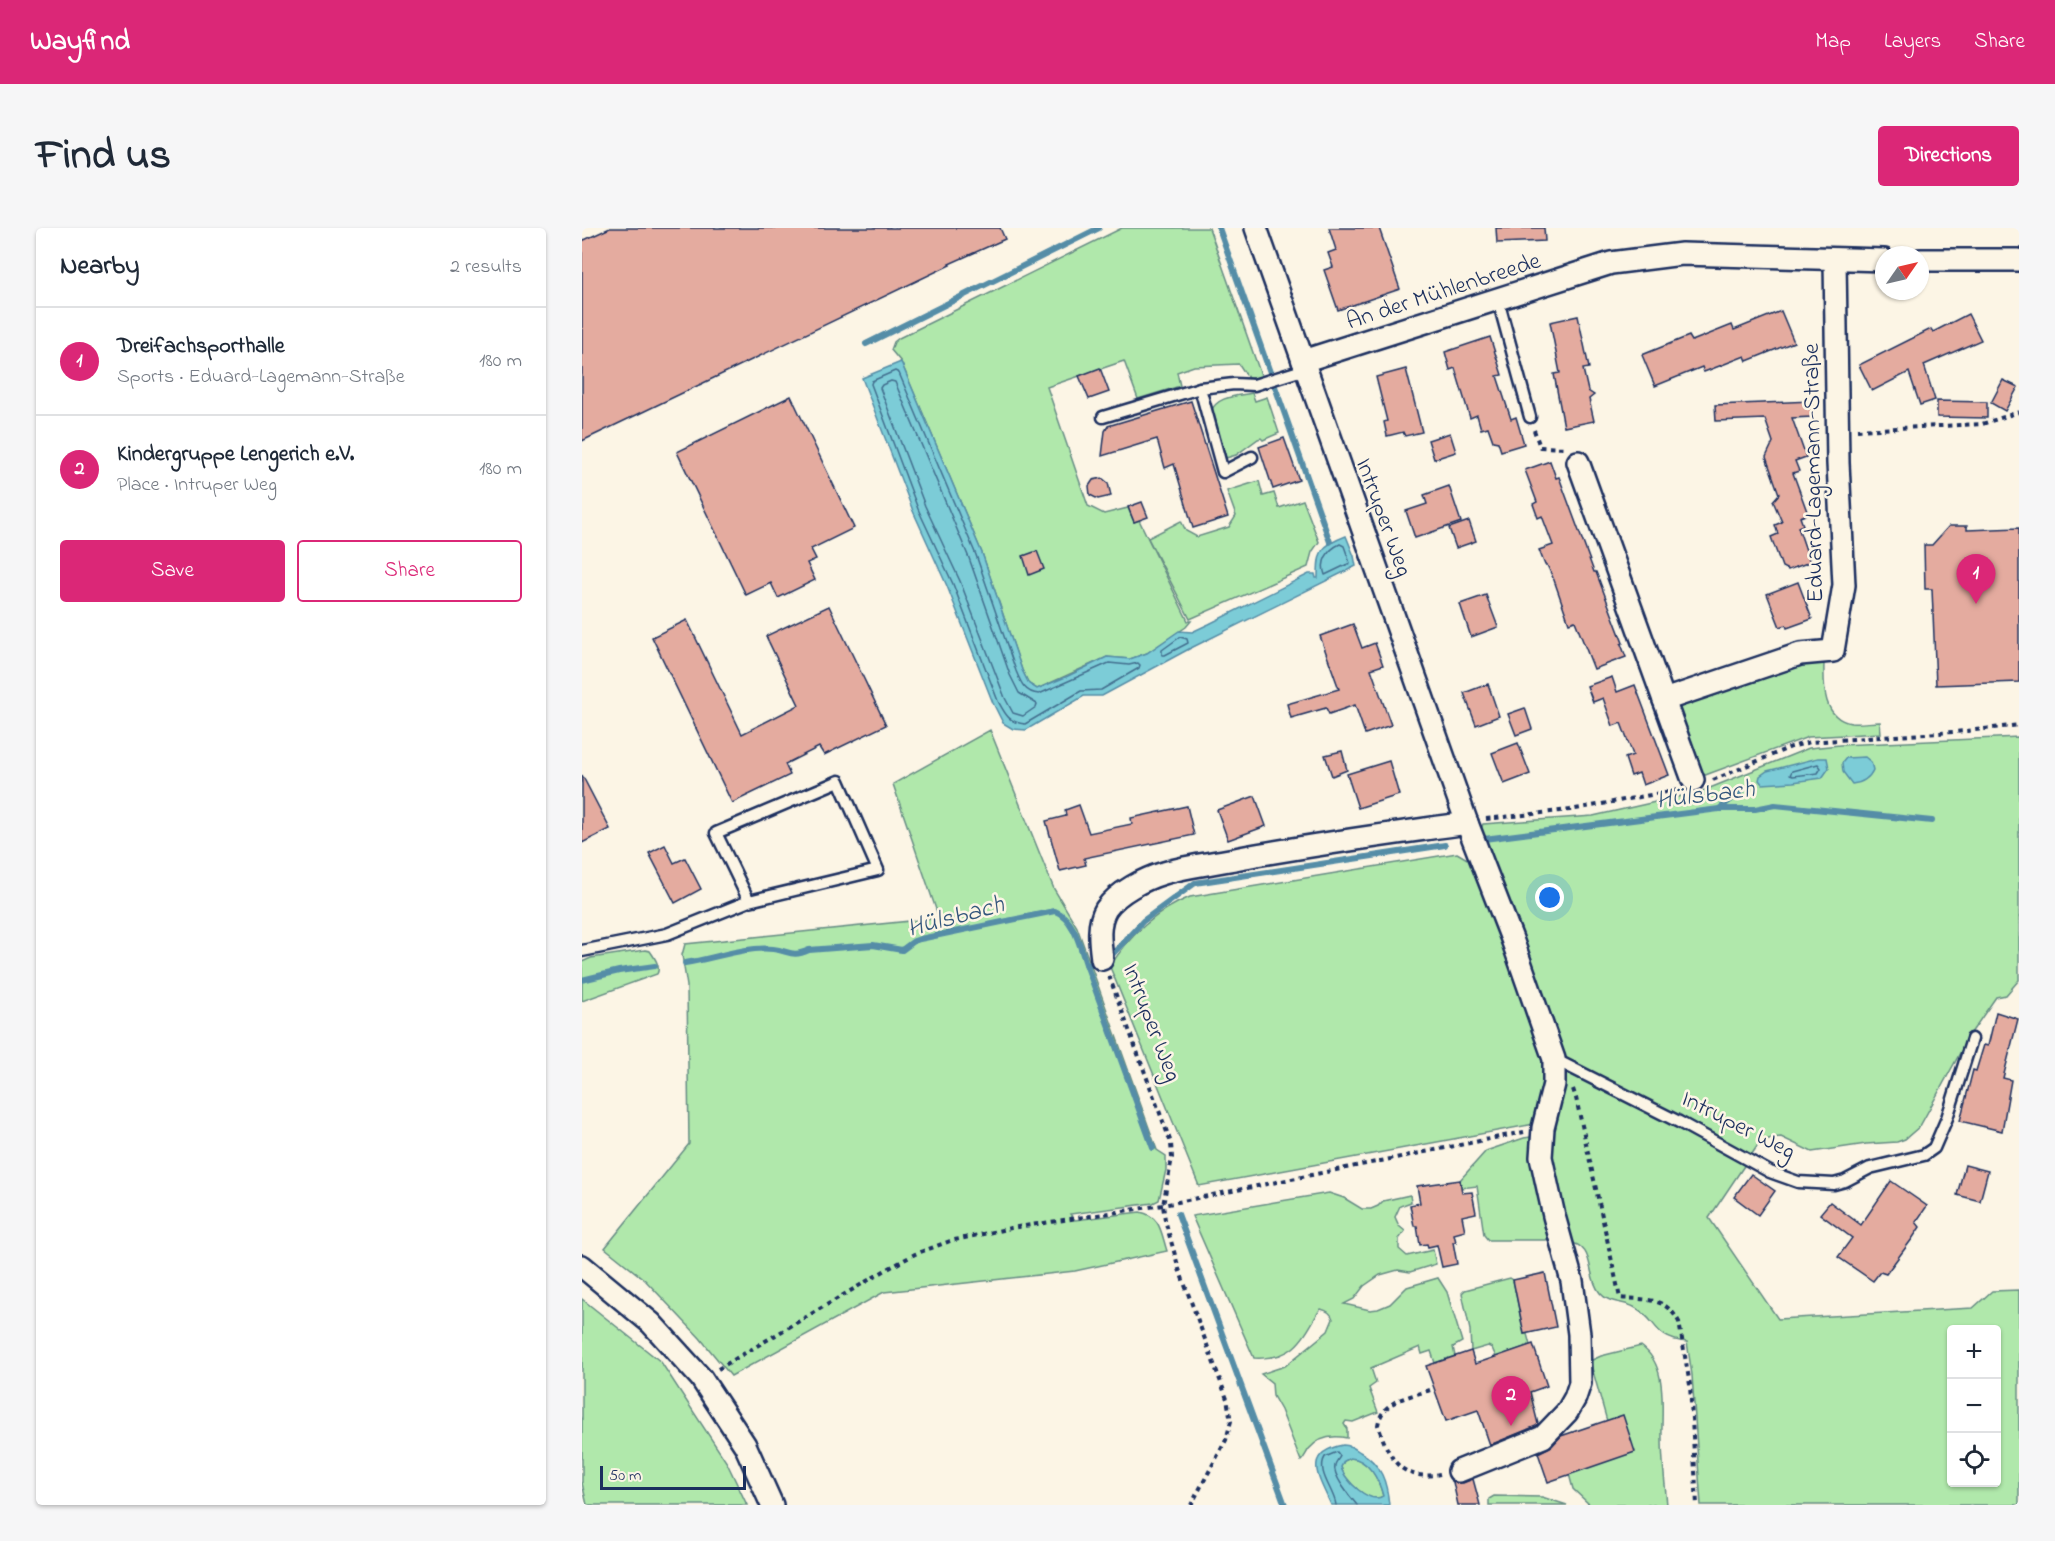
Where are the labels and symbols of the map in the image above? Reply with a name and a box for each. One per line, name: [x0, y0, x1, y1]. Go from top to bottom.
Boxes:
street label: An der Mühlenbreede: [1342, 244, 1546, 340]
north arrow: [1875, 246, 1929, 300]
street label: Eduard-Lagemann-Straße: [1795, 343, 1834, 603]
street label: Intruper Weg: [1345, 454, 1420, 582]
pin: 1: [1956, 554, 1996, 604]
water label: Hülsbach: [1654, 771, 1758, 821]
your location: [1535, 883, 1564, 912]
water label: Hülsbach: [903, 887, 1009, 949]
street label: Intruper Weg: [1112, 959, 1189, 1087]
street label: Intruper Weg: [1675, 1082, 1801, 1170]
pin: 2: [1492, 1376, 1530, 1426]
scale bar: [600, 1463, 746, 1490]

